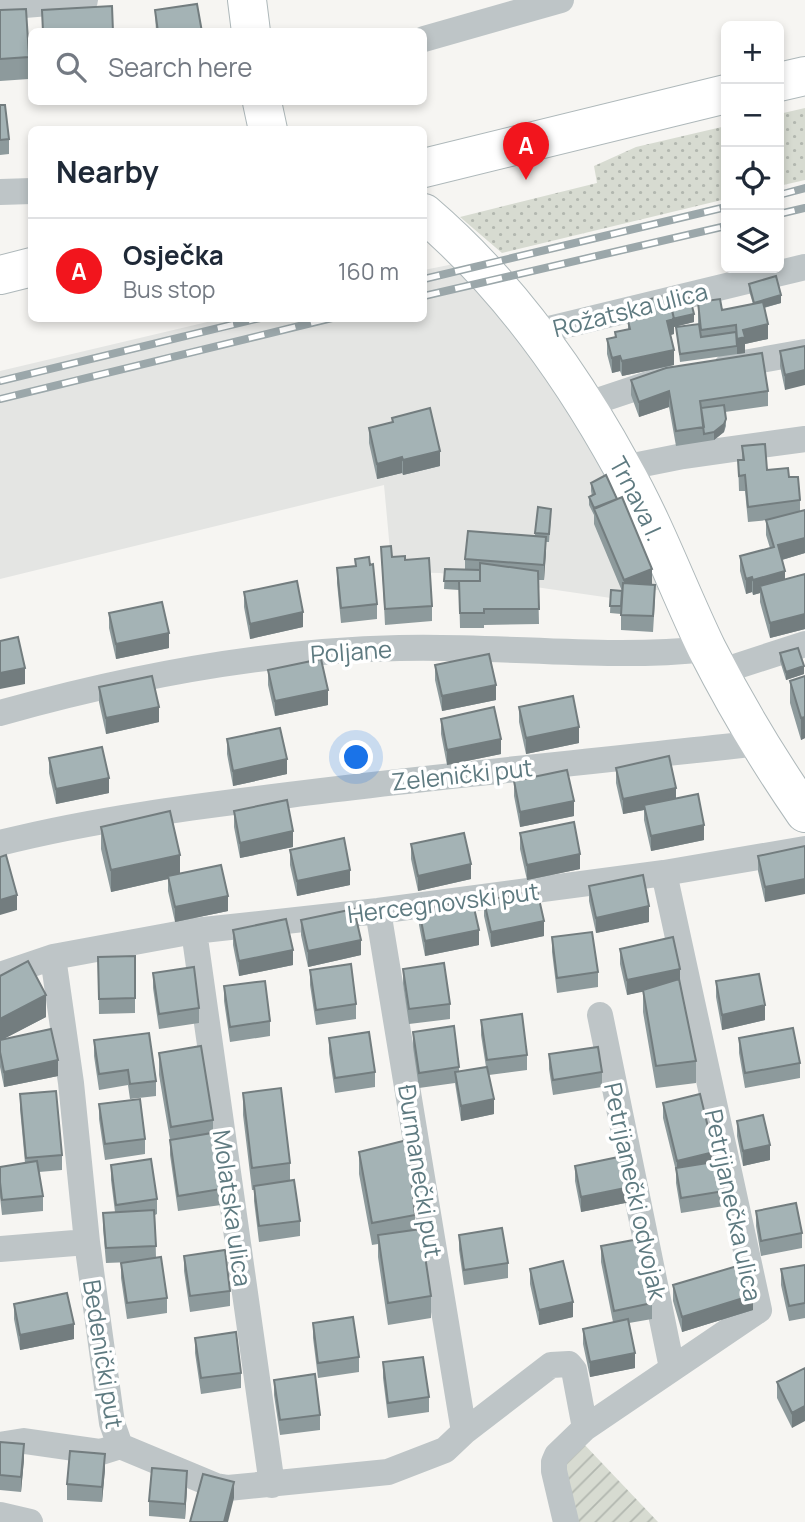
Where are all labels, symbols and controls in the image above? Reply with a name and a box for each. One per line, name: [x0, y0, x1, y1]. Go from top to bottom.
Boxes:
map controls: [721, 21, 784, 273]
button: +: [721, 21, 784, 84]
search box: [28, 28, 427, 105]
icon: search: [52, 48, 90, 86]
text: Search here: [108, 49, 253, 85]
button: −: [721, 84, 784, 147]
pin: A: [503, 122, 549, 180]
button: locate: [721, 147, 784, 210]
text: Nearby: [56, 151, 159, 192]
button: layers: [721, 210, 784, 273]
text: Osječka: [123, 237, 224, 273]
text: A: [71, 255, 87, 287]
text: 160 m: [338, 255, 399, 287]
text: Bus stop: [123, 273, 215, 305]
street label: Rožatska ulica: [549, 274, 711, 344]
street label: Trnava I.: [603, 450, 673, 546]
street label: Poljane: [309, 632, 393, 670]
your location: [339, 740, 373, 774]
street label: Zelenički put: [390, 750, 534, 798]
street label: Hercegnovski put: [345, 874, 541, 930]
street label: Petrijanečki odvojak: [597, 1079, 675, 1304]
street label: Đurmanečki put: [391, 1082, 451, 1260]
street label: Petrijanečka ulica: [698, 1106, 770, 1304]
street label: Molatska ulica: [206, 1128, 260, 1288]
street label: Bedenički put: [76, 1277, 132, 1431]

